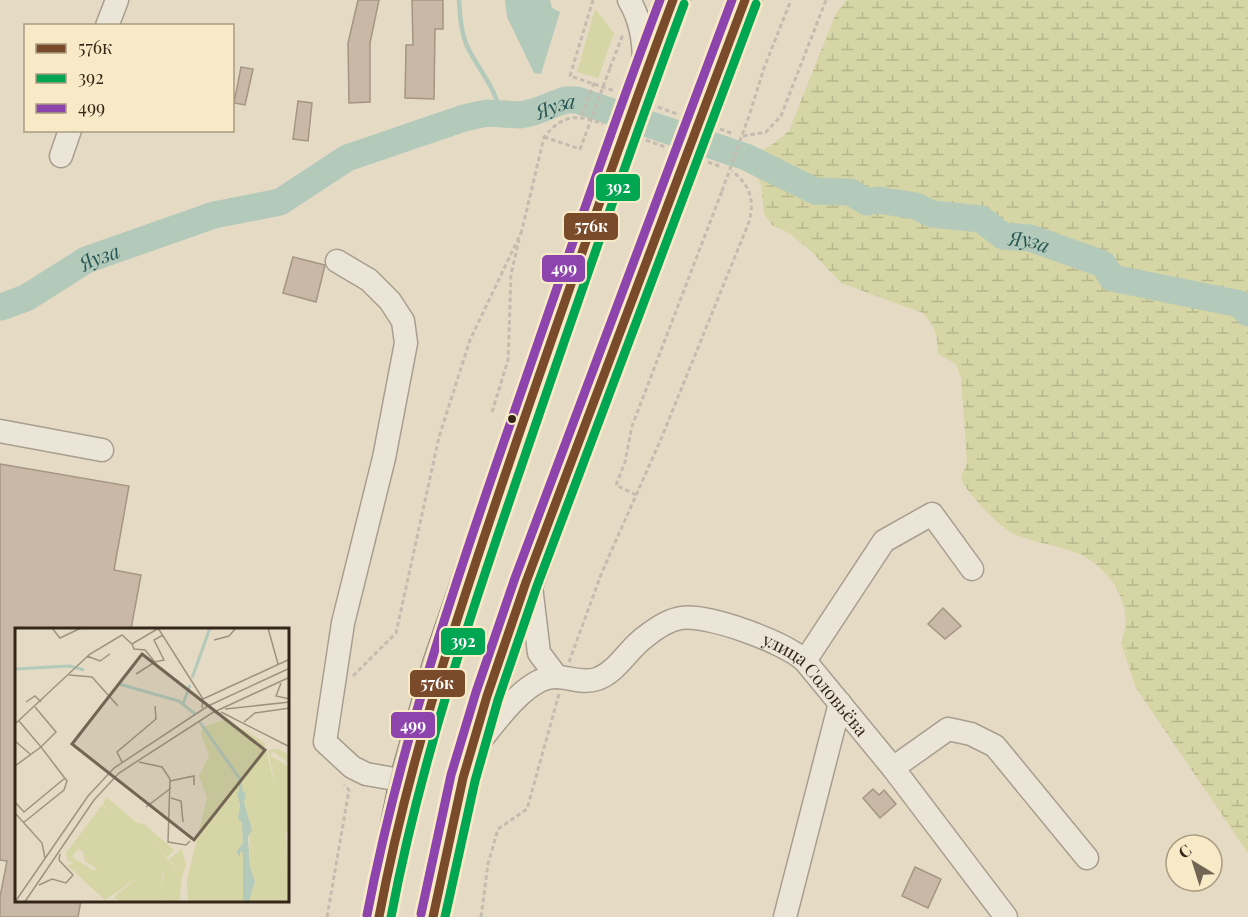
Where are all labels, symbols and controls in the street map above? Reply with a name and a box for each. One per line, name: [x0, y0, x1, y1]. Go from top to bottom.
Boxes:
legend: [24, 24, 234, 132]
text: 576к: [78, 35, 112, 59]
text: 392: [78, 65, 104, 89]
water label: Яуза: [529, 87, 575, 125]
text: 499: [78, 95, 105, 119]
line badge: 392: [595, 173, 641, 202]
text: 392: [605, 176, 631, 197]
line badge: 576к: [563, 212, 619, 241]
text: 576к: [574, 215, 608, 236]
water label: Яуза: [1006, 223, 1054, 258]
water label: Яуза: [71, 236, 123, 276]
line badge: 499: [541, 254, 586, 283]
text: 499: [551, 257, 577, 278]
unlabelled marker: [506, 413, 518, 425]
street label: улица Соловьёва: [758, 626, 874, 741]
line badge: 392: [440, 627, 486, 656]
inset map: [15, 628, 290, 902]
text: 392: [450, 630, 476, 651]
line badge: 576к: [409, 669, 466, 698]
text: 576к: [420, 672, 454, 693]
line badge: 499: [390, 711, 436, 739]
text: 499: [400, 714, 426, 735]
north arrow: [1164, 833, 1224, 893]
text: С: [1174, 839, 1195, 863]

